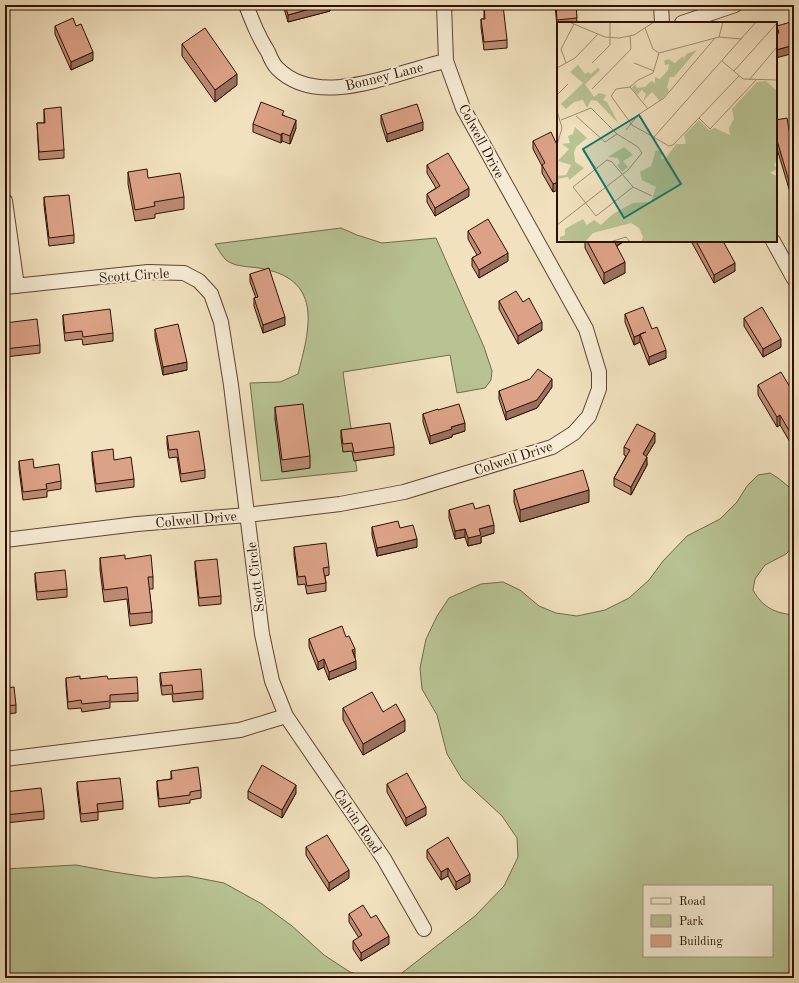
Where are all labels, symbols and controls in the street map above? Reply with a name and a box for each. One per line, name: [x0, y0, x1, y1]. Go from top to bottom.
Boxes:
inset map: [557, 22, 777, 242]
street label: Bonney Lane: [344, 61, 425, 93]
street label: Colwell Drive: [456, 102, 507, 181]
street label: Scott Circle: [98, 267, 170, 285]
street label: Colwell Drive: [472, 440, 554, 478]
street label: Colwell Drive: [155, 509, 237, 531]
street label: Scott Circle: [245, 541, 267, 613]
street label: Calvin Road: [331, 787, 384, 856]
legend: [643, 885, 773, 957]
text: Road: [679, 896, 706, 908]
text: Park: [679, 916, 704, 928]
text: Building: [679, 936, 723, 948]

